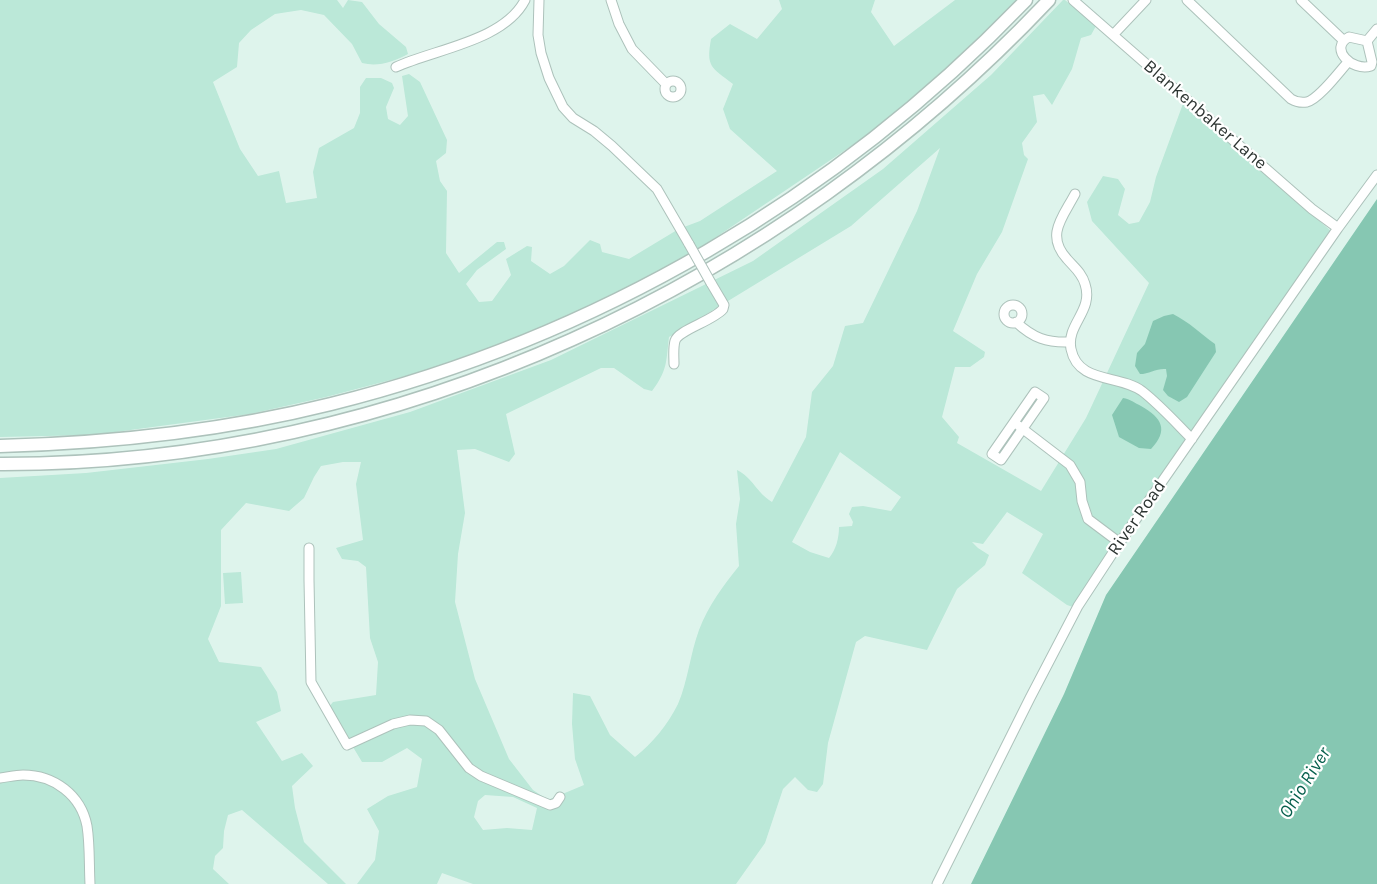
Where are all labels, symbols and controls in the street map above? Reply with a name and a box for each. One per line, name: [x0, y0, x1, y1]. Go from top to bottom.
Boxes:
street label: Blankenbaker Lane: [1139, 56, 1271, 174]
street label: River Road: [1103, 476, 1171, 560]
water label: Ohio River: [1274, 743, 1336, 823]

